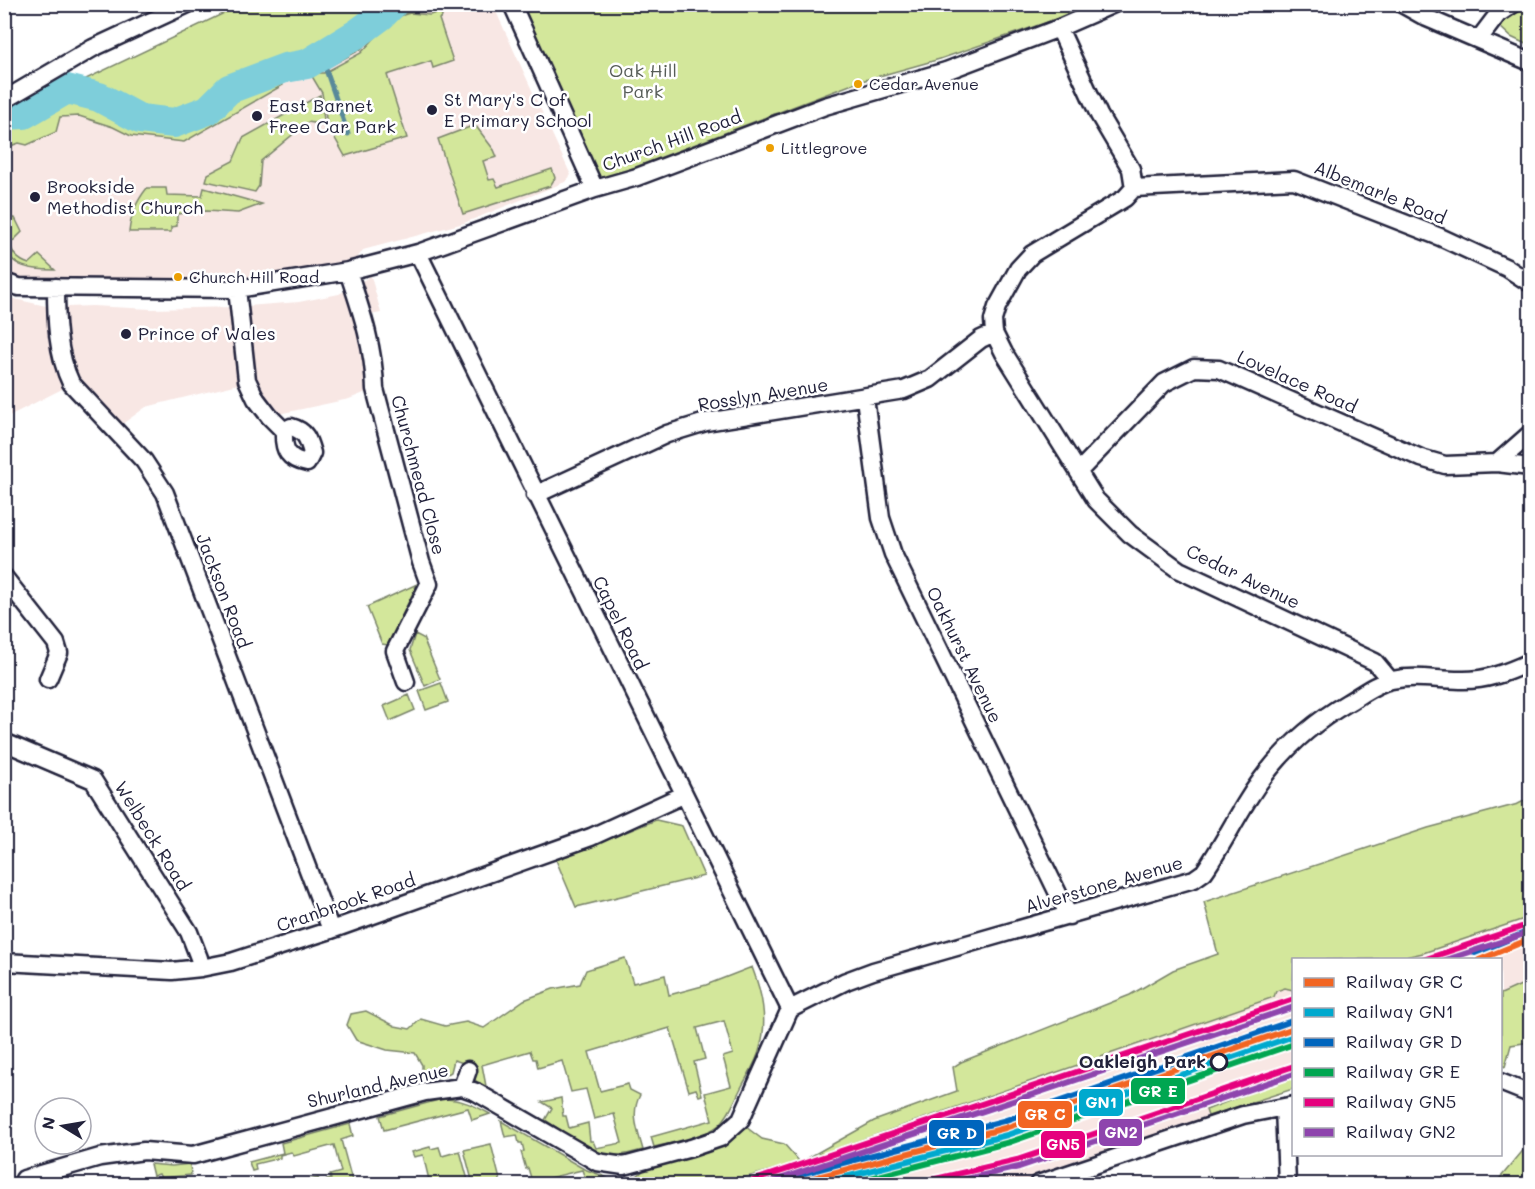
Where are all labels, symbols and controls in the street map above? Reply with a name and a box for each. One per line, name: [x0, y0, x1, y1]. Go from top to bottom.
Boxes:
park label: Oak Hill Park: [609, 58, 677, 103]
place label: Cedar Avenue: [869, 73, 979, 94]
marker: Cedar Avenue: [852, 78, 864, 90]
place label: St Mary's C of E Primary School: [444, 87, 592, 132]
place label: East Barnet Free Car Park: [269, 93, 396, 138]
marker: St Mary's C of E Primary School: [425, 103, 439, 117]
street label: Church Hill Road: [599, 104, 745, 176]
marker: East Barnet Free Car Park: [250, 109, 264, 123]
place label: Littlegrove: [781, 137, 867, 158]
marker: Littlegrove: [764, 142, 776, 154]
street label: Albemarle Road: [1311, 155, 1450, 230]
place label: Brookside Methodist Church: [47, 174, 203, 219]
marker: Brookside Methodist Church: [28, 190, 42, 204]
place label: Church Hill Road: [189, 266, 319, 287]
marker: Church Hill Road: [172, 271, 184, 283]
place label: Prince of Wales: [138, 321, 276, 345]
marker: Prince of Wales: [119, 327, 133, 341]
street label: Lovelace Road: [1234, 344, 1361, 418]
street label: Rosslyn Avenue: [696, 372, 830, 416]
street label: Churchmead Close: [386, 392, 452, 557]
street label: Jackson Road: [191, 530, 257, 652]
street label: Cedar Avenue: [1183, 538, 1304, 614]
street label: Capel Road: [588, 572, 654, 673]
street label: Oakhurst Avenue: [922, 582, 1008, 727]
street label: Welbeck Road: [110, 776, 196, 895]
street label: Alverstone Avenue: [1022, 850, 1185, 918]
street label: Cranbrook Road: [273, 867, 418, 937]
legend: [1292, 958, 1502, 1156]
text: Railway GR C: [1346, 969, 1463, 993]
text: Railway GN1: [1346, 999, 1454, 1023]
text: Railway GR D: [1346, 1029, 1462, 1053]
place label: Oakleigh Park: [1079, 1049, 1206, 1073]
marker: Oakleigh Park: [1210, 1053, 1228, 1071]
street label: Shurland Avenue: [305, 1057, 451, 1113]
text: Railway GR E: [1346, 1059, 1460, 1083]
line badge: GR E: [1130, 1077, 1186, 1105]
text: GR E: [1138, 1080, 1178, 1101]
line badge: GN1: [1078, 1088, 1124, 1117]
text: Railway GN5: [1346, 1089, 1456, 1113]
text: GN1: [1085, 1091, 1117, 1112]
north arrow: [33, 1096, 93, 1156]
line badge: GR C: [1017, 1100, 1073, 1129]
text: GR C: [1024, 1103, 1066, 1124]
text: N: [36, 1115, 59, 1131]
line badge: GN2: [1098, 1118, 1143, 1147]
line badge: GR D: [928, 1119, 985, 1147]
text: Railway GN2: [1346, 1119, 1456, 1143]
text: GN2: [1104, 1121, 1138, 1142]
text: GR D: [937, 1122, 977, 1143]
line badge: GN5: [1040, 1130, 1086, 1159]
text: GN5: [1046, 1133, 1080, 1154]

